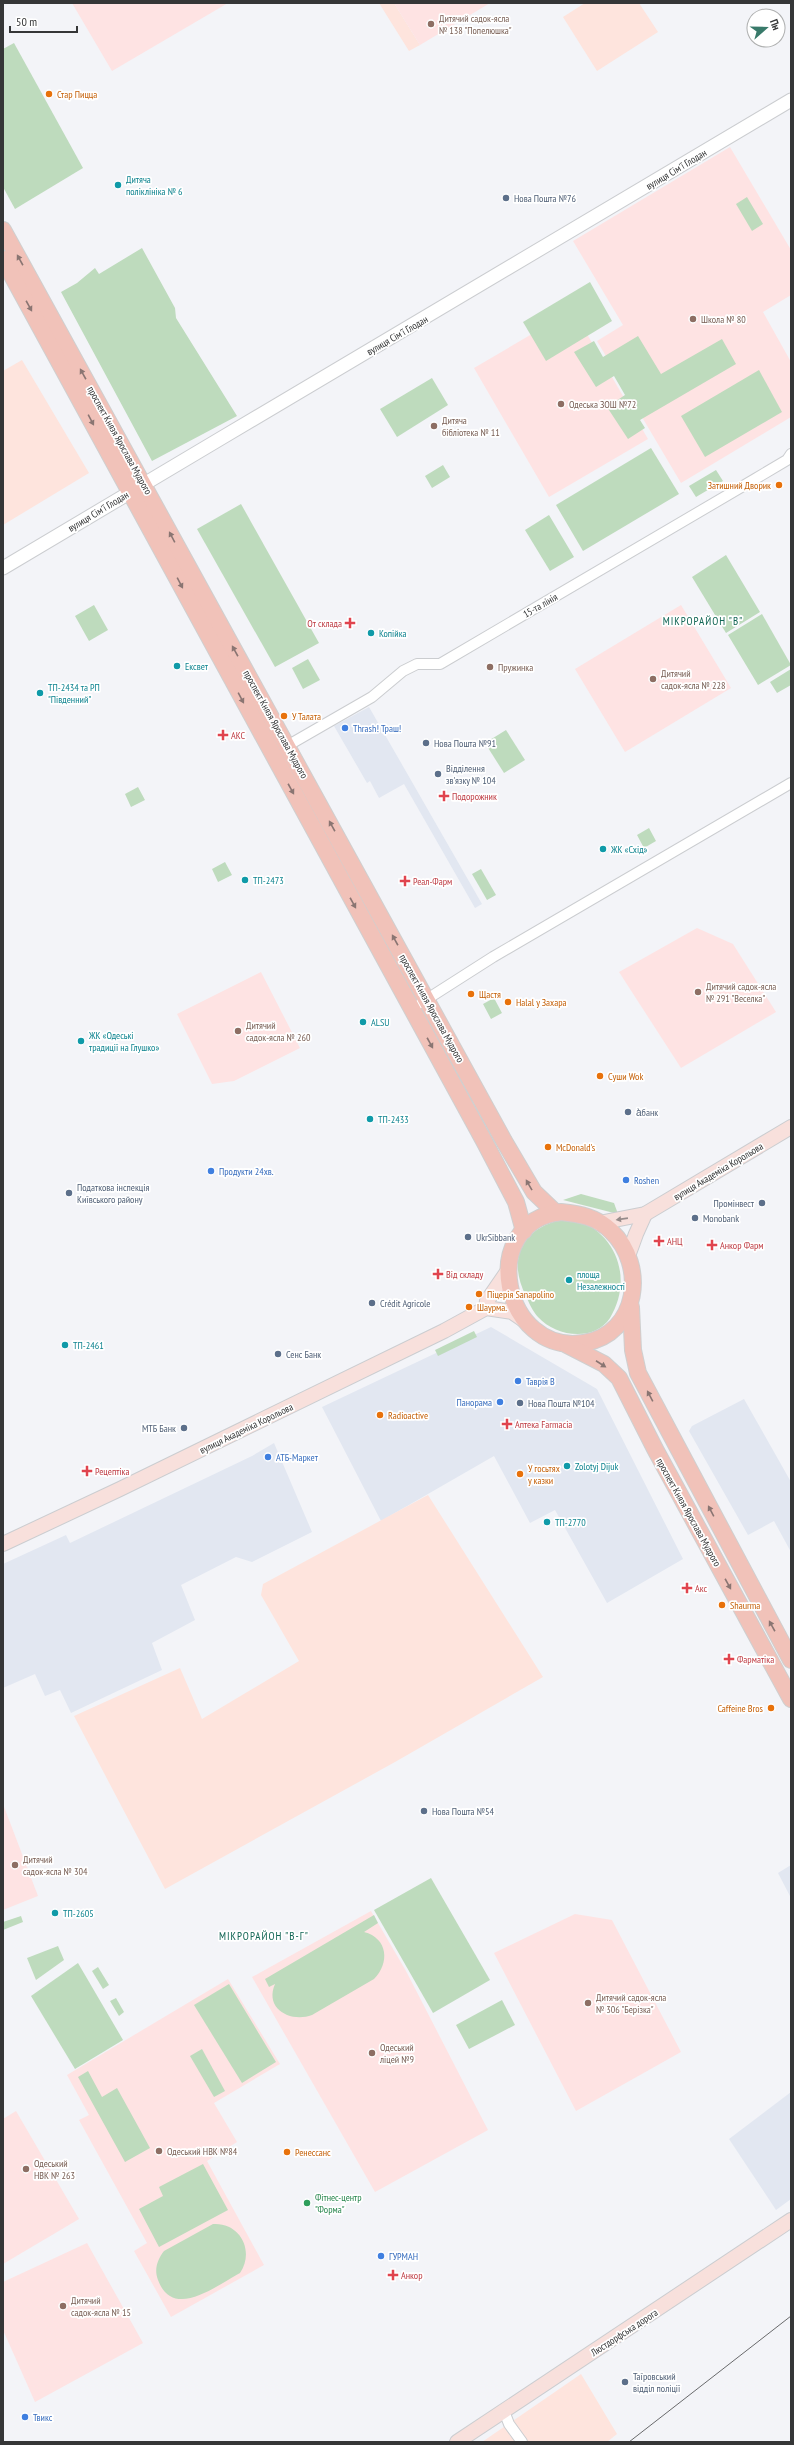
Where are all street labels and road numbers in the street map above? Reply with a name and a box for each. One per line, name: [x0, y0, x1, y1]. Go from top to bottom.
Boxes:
street label: вулиця Сім'ї Глодан: [644, 146, 709, 193]
street label: вулиця Сім'ї Глодан: [364, 313, 430, 358]
street label: проспект Князя Ярослава Мудрого: [84, 384, 155, 497]
street label: вулиця Сім'ї Глодан: [66, 488, 131, 535]
street label: 15-та лінія: [521, 590, 560, 620]
street label: проспект Князя Ярослава Мудрого: [240, 668, 311, 781]
street label: проспект Князя Ярослава Мудрого: [396, 952, 467, 1065]
street label: вулиця Академіка Корольова: [671, 1140, 765, 1203]
street label: вулиця Академіка Корольова: [197, 1400, 295, 1457]
street label: проспект Князя Ярослава Мудрого: [653, 1456, 724, 1569]
street label: Люстдорфська дорога: [587, 2306, 660, 2360]

